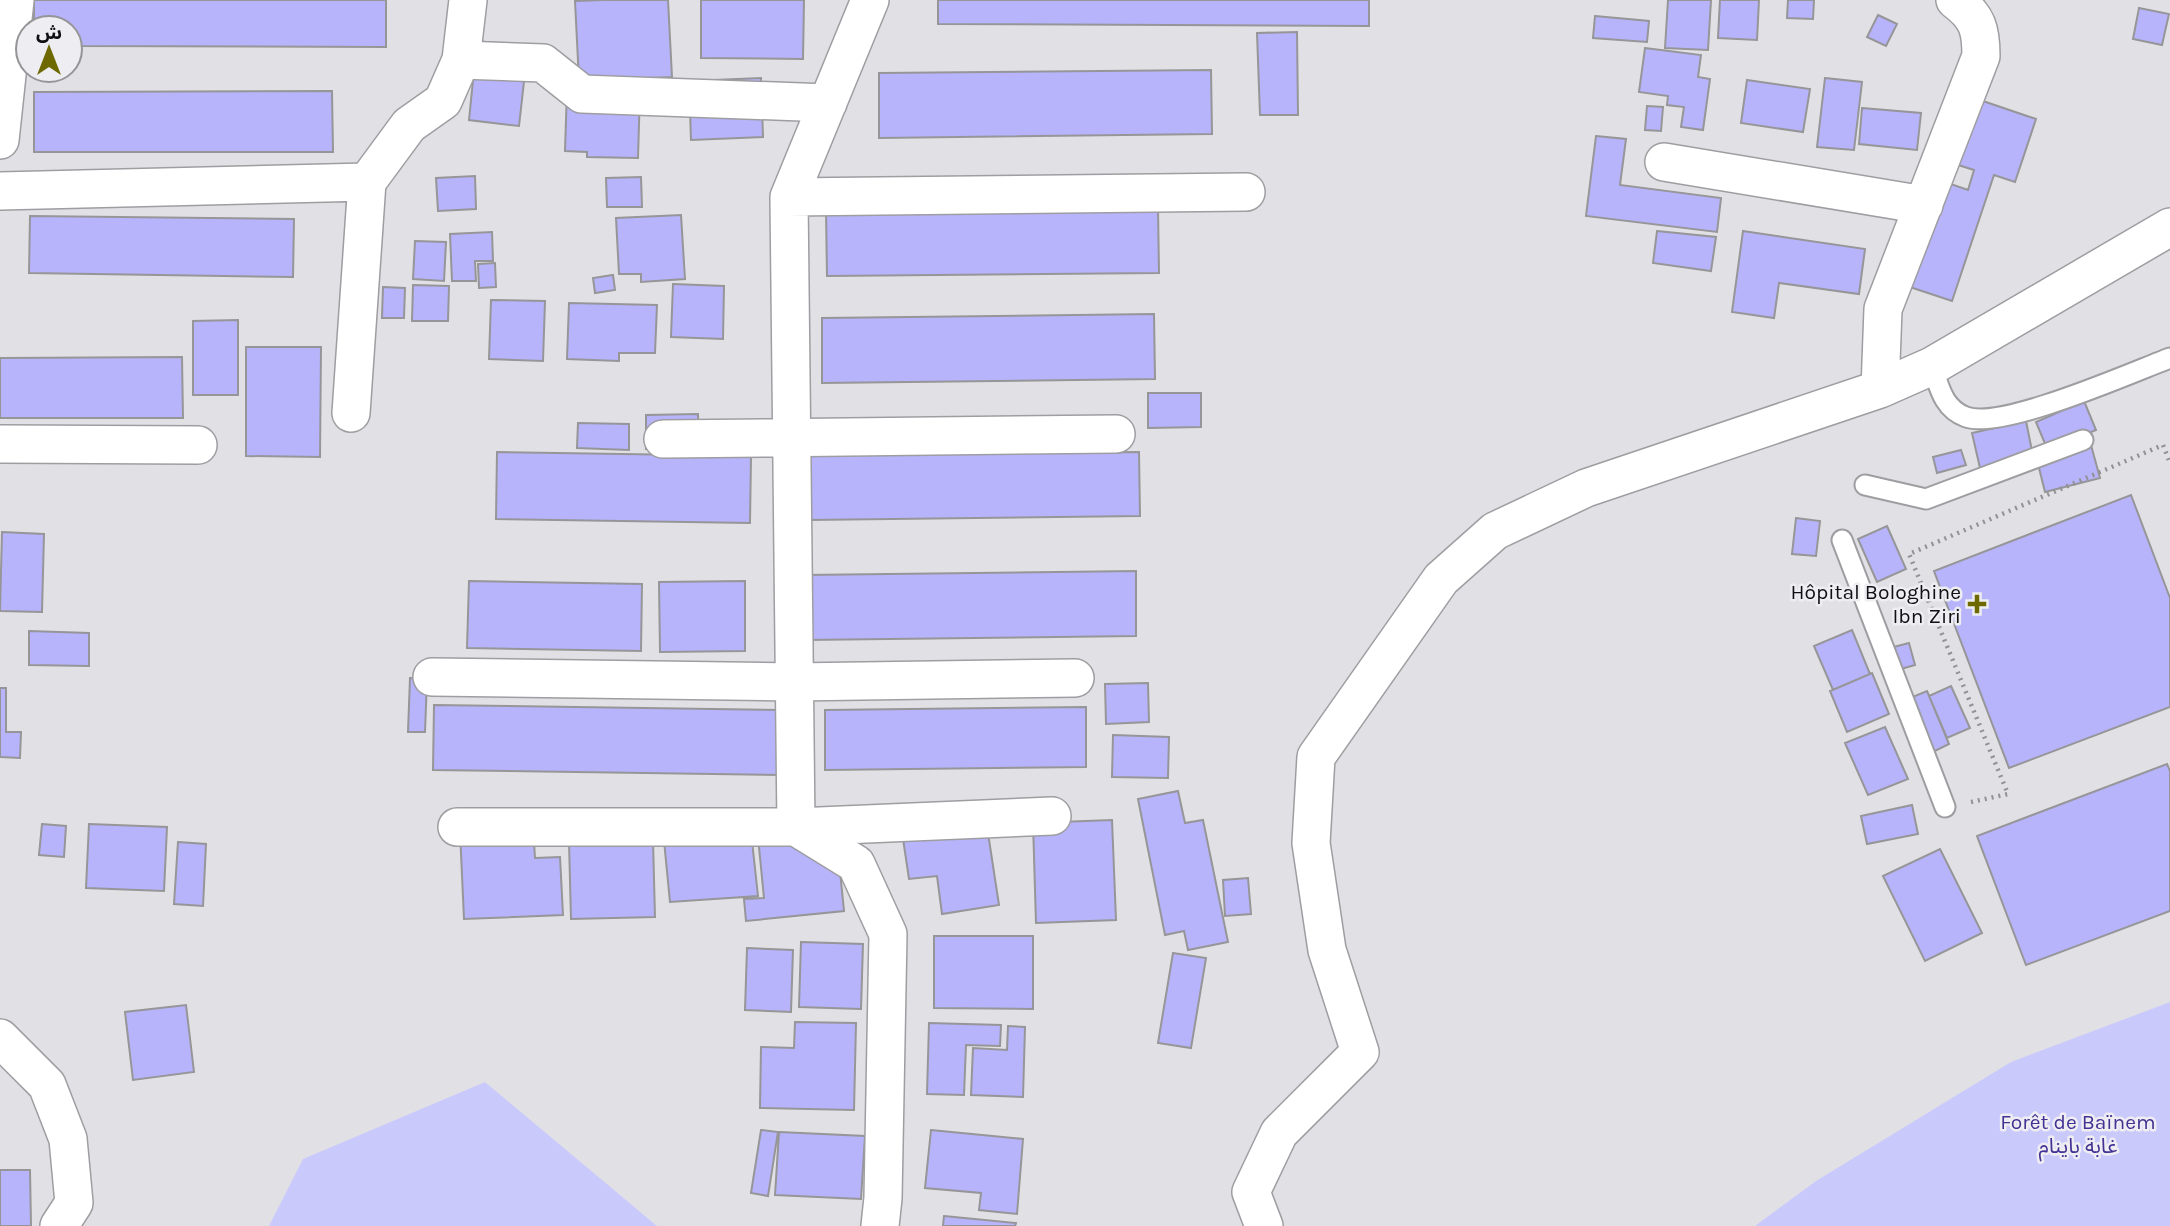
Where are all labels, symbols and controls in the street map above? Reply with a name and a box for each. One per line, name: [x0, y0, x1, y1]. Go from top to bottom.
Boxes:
north arrow: [14, 14, 84, 84]
text: ش: [36, 22, 62, 44]
place label: Hôpital Bologhine Ibn Ziri: [1791, 580, 1961, 628]
marker: Hôpital Bologhine Ibn Ziri: [1967, 594, 1987, 614]
park label: Forêt de Baïnem غابة باينام: [2000, 1110, 2156, 1162]

